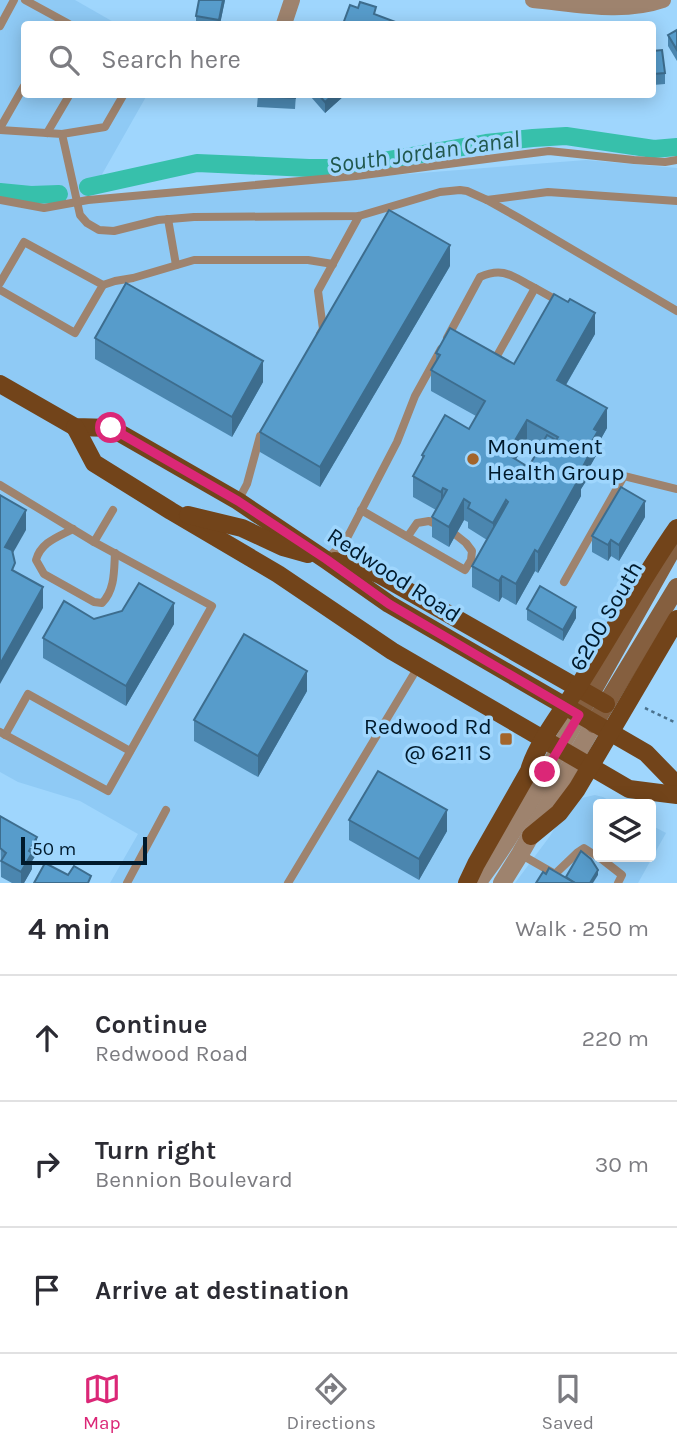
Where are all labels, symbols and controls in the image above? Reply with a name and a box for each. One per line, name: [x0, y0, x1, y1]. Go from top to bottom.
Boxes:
search box: [21, 21, 656, 98]
icon: search: [45, 41, 83, 79]
text: Search here: [101, 44, 241, 75]
water label: South Jordan Canal: [327, 125, 521, 179]
route start: [95, 412, 126, 443]
place label: Monument Health Group: [487, 433, 624, 486]
marker: Monument Health Group: [465, 451, 481, 467]
street label: Redwood Road: [322, 522, 466, 628]
street label: 6200 South: [564, 556, 648, 676]
place label: Redwood Rd @ 6211 S: [364, 713, 492, 766]
marker: Redwood Rd @ 6211 S: [498, 731, 514, 747]
route end: [529, 756, 560, 787]
map controls: [593, 799, 656, 862]
button: layers: [593, 799, 656, 862]
scale bar: [21, 834, 147, 866]
text: 50 m: [32, 838, 76, 860]
text: 4 min: [28, 911, 110, 947]
text: Walk · 250 m: [515, 915, 649, 942]
text: Continue: [95, 1009, 207, 1040]
icon: ahead: [28, 1019, 66, 1057]
text: 220 m: [582, 1025, 649, 1052]
text: Redwood Road: [95, 1040, 248, 1067]
text: Turn right: [95, 1135, 216, 1166]
icon: right: [28, 1145, 66, 1183]
text: 30 m: [595, 1151, 649, 1178]
text: Bennion Boulevard: [95, 1166, 293, 1193]
icon: arrive: [28, 1271, 66, 1309]
text: Arrive at destination: [95, 1275, 349, 1306]
tab: Map: [83, 1370, 121, 1434]
tab: Directions: [287, 1370, 376, 1434]
tab: Saved: [542, 1370, 594, 1434]

